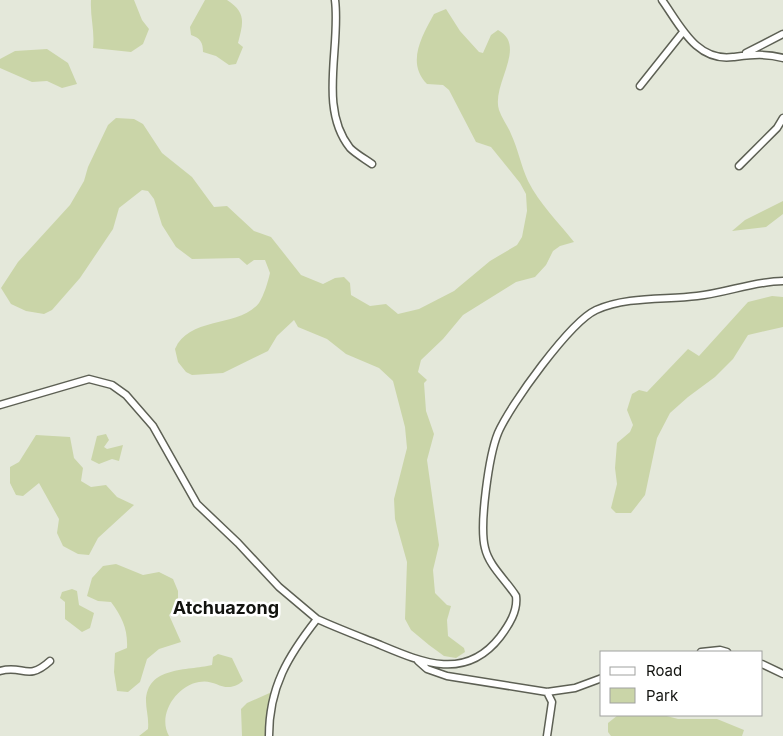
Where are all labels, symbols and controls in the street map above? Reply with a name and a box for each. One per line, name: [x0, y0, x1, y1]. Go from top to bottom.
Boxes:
district label: Atchuazong: [173, 597, 279, 618]
legend: [600, 651, 763, 716]
text: Road: [646, 661, 682, 680]
text: Park: [646, 686, 679, 705]

